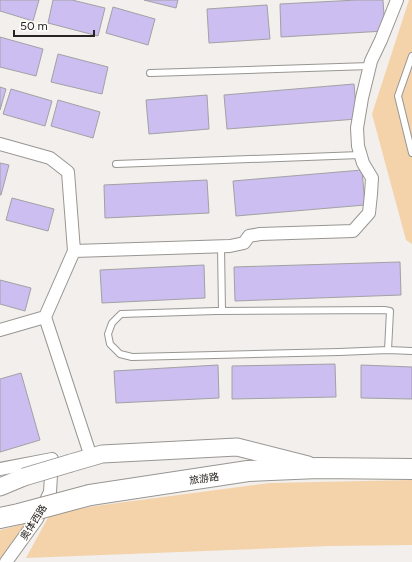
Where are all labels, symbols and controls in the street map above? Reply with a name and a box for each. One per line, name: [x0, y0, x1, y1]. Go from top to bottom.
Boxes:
scale bar: [14, 12, 94, 38]
text: 50 m: [20, 19, 48, 33]
street label: 旅游路: [188, 470, 220, 487]
street label: 奥体西路: [17, 502, 50, 543]

